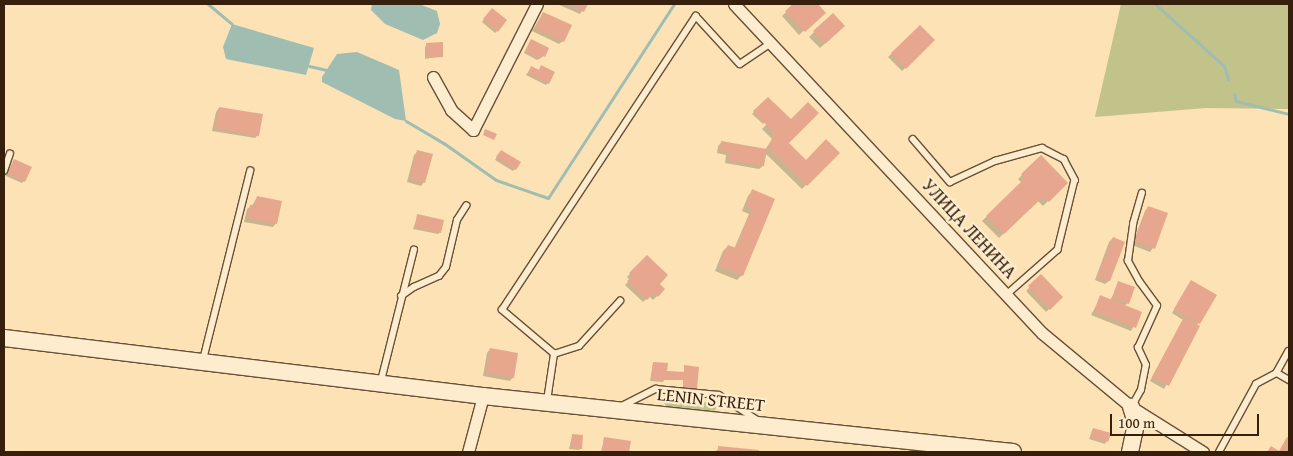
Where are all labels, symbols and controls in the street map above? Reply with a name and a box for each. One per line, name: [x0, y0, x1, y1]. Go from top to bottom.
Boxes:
street label: УЛИЦА ЛЕНИНА: [917, 175, 1021, 283]
street label: LENIN STREET: [656, 384, 766, 416]
scale bar: [1113, 404, 1262, 436]
text: 100 m: [1118, 412, 1155, 433]

